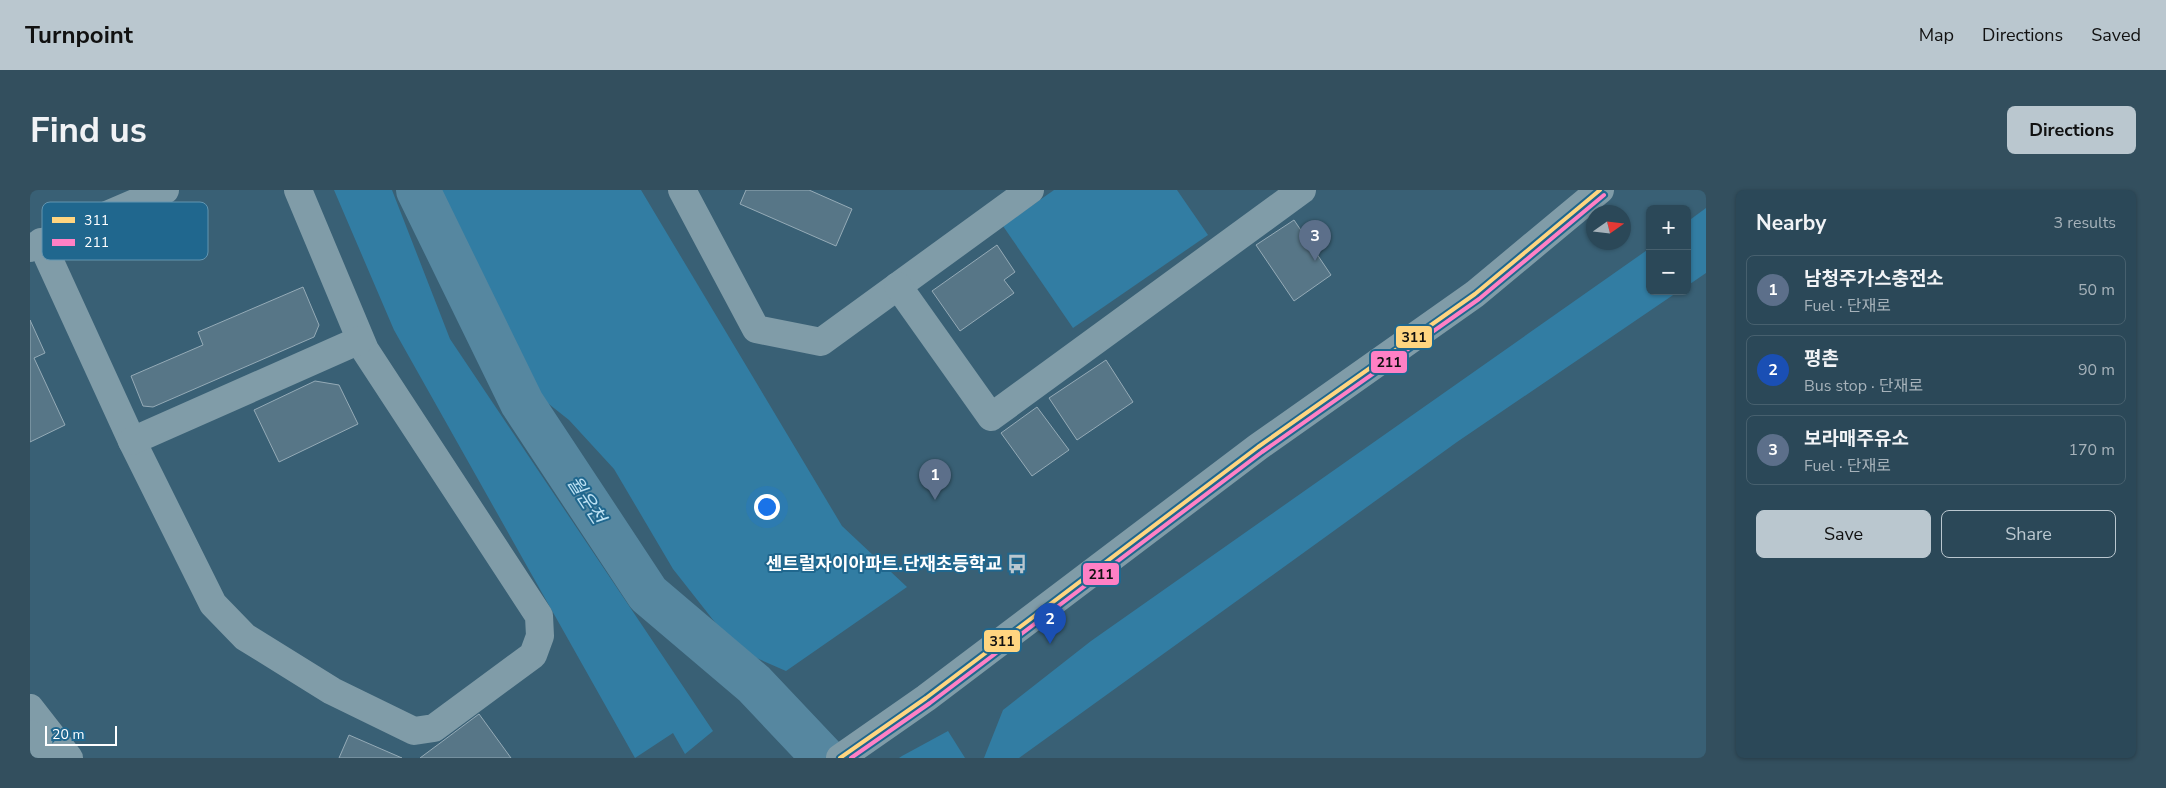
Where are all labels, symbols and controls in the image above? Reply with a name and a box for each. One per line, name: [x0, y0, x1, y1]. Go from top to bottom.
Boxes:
text: Turnpoint: [25, 19, 133, 51]
text: Map: [1919, 23, 1954, 47]
text: Directions: [1982, 23, 2063, 47]
text: Saved: [2091, 23, 2141, 47]
button: Directions: [2007, 106, 2136, 154]
text: Find us: [30, 107, 147, 154]
legend: [42, 202, 208, 260]
north arrow: [1586, 205, 1631, 250]
map controls: [1646, 205, 1691, 295]
button: +: [1646, 205, 1691, 250]
text: Nearby: [1756, 209, 1826, 237]
text: 311: [84, 211, 109, 230]
text: 3 results: [2054, 212, 2116, 234]
pin: 3: [1299, 220, 1331, 261]
text: 211: [84, 233, 109, 252]
button: −: [1646, 250, 1691, 295]
text: 남청주가스충전소: [1804, 266, 1944, 292]
text: 1: [1768, 279, 1778, 301]
text: 50 m: [2078, 279, 2115, 301]
text: Fuel · 단재로: [1804, 295, 1891, 317]
line badge: 311: [1395, 325, 1433, 349]
text: 311: [1401, 328, 1427, 347]
text: 평촌: [1804, 346, 1839, 372]
line badge: 211: [1370, 350, 1408, 374]
text: 211: [1376, 353, 1402, 372]
text: 2: [1768, 359, 1778, 381]
text: 90 m: [2078, 359, 2115, 381]
text: Bus stop · 단재로: [1804, 375, 1923, 397]
text: 보라매주유소: [1804, 426, 1909, 452]
text: 3: [1768, 439, 1778, 461]
text: 170 m: [2068, 439, 2115, 461]
text: Fuel · 단재로: [1804, 455, 1891, 477]
pin: 1: [919, 459, 951, 500]
water label: 월운천: [561, 471, 612, 530]
your location: [754, 494, 780, 520]
button: Save: [1756, 510, 1931, 558]
button: Share: [1941, 510, 2116, 558]
place label: 센트럴자이아파트.단재초등학교: [766, 552, 1002, 576]
bus stop icon: 센트럴자이아파트.단재초등학교: [1006, 553, 1028, 575]
line badge: 211: [1082, 562, 1120, 586]
text: 211: [1088, 565, 1114, 584]
pin: 2: [1034, 603, 1066, 644]
line badge: 311: [983, 629, 1021, 653]
text: 311: [989, 632, 1015, 651]
scale bar: [45, 723, 118, 746]
text: 20 m: [52, 725, 84, 744]

